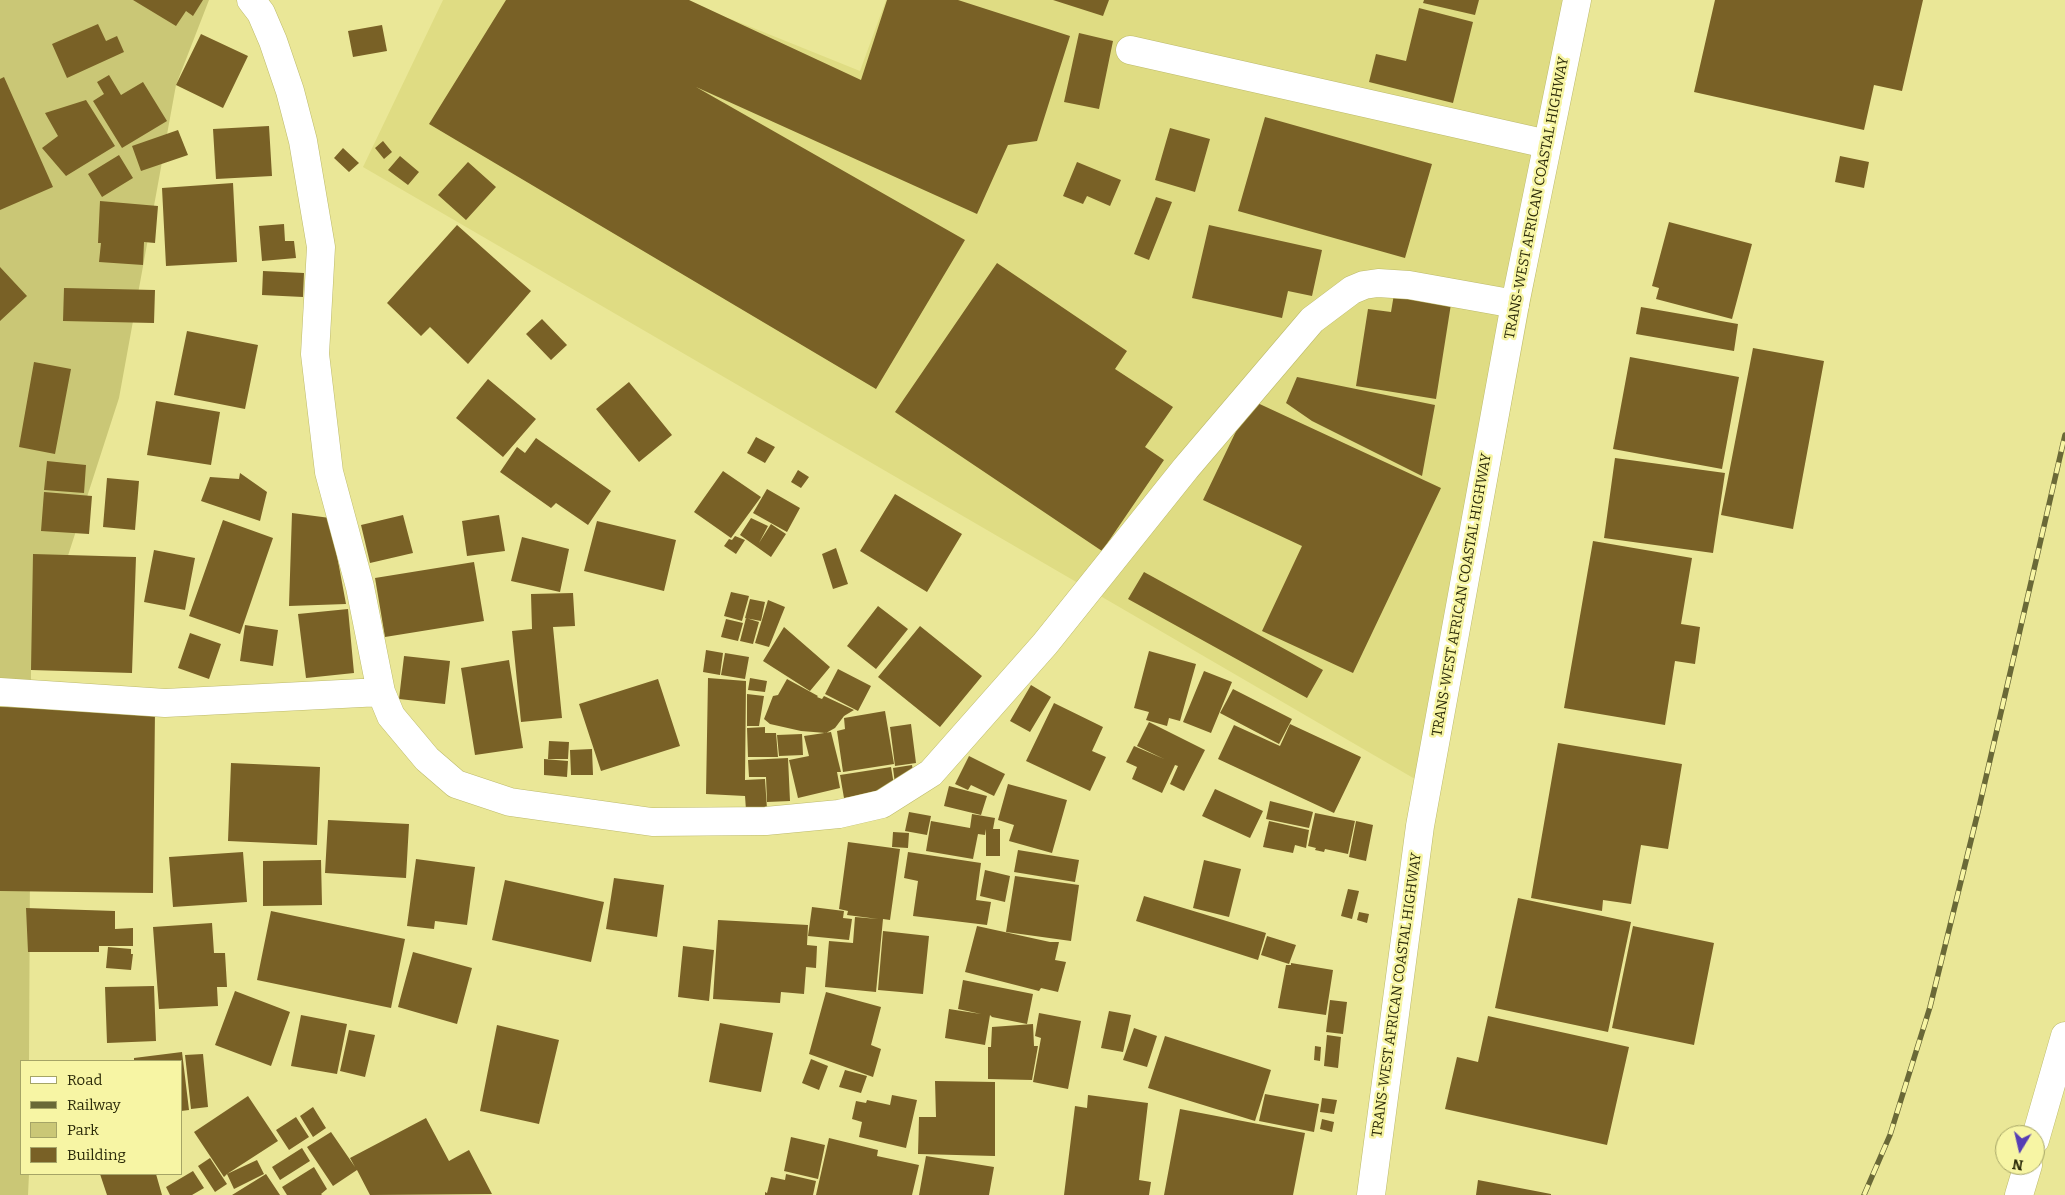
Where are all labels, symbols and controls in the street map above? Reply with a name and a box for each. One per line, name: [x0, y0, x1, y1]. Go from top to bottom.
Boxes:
street label: TRANS-WEST AFRICAN COASTAL HIGHWAY: [1501, 55, 1573, 341]
street label: TRANS-WEST AFRICAN COASTAL HIGHWAY: [1429, 452, 1495, 738]
street label: TRANS-WEST AFRICAN COASTAL HIGHWAY: [1369, 852, 1425, 1138]
legend: [20, 1060, 182, 1175]
text: Road: [67, 1071, 102, 1089]
text: Railway: [67, 1096, 121, 1114]
text: Park: [67, 1121, 99, 1139]
north arrow: [1995, 1125, 2045, 1175]
text: Building: [67, 1146, 126, 1164]
text: N: [2011, 1155, 2024, 1174]

